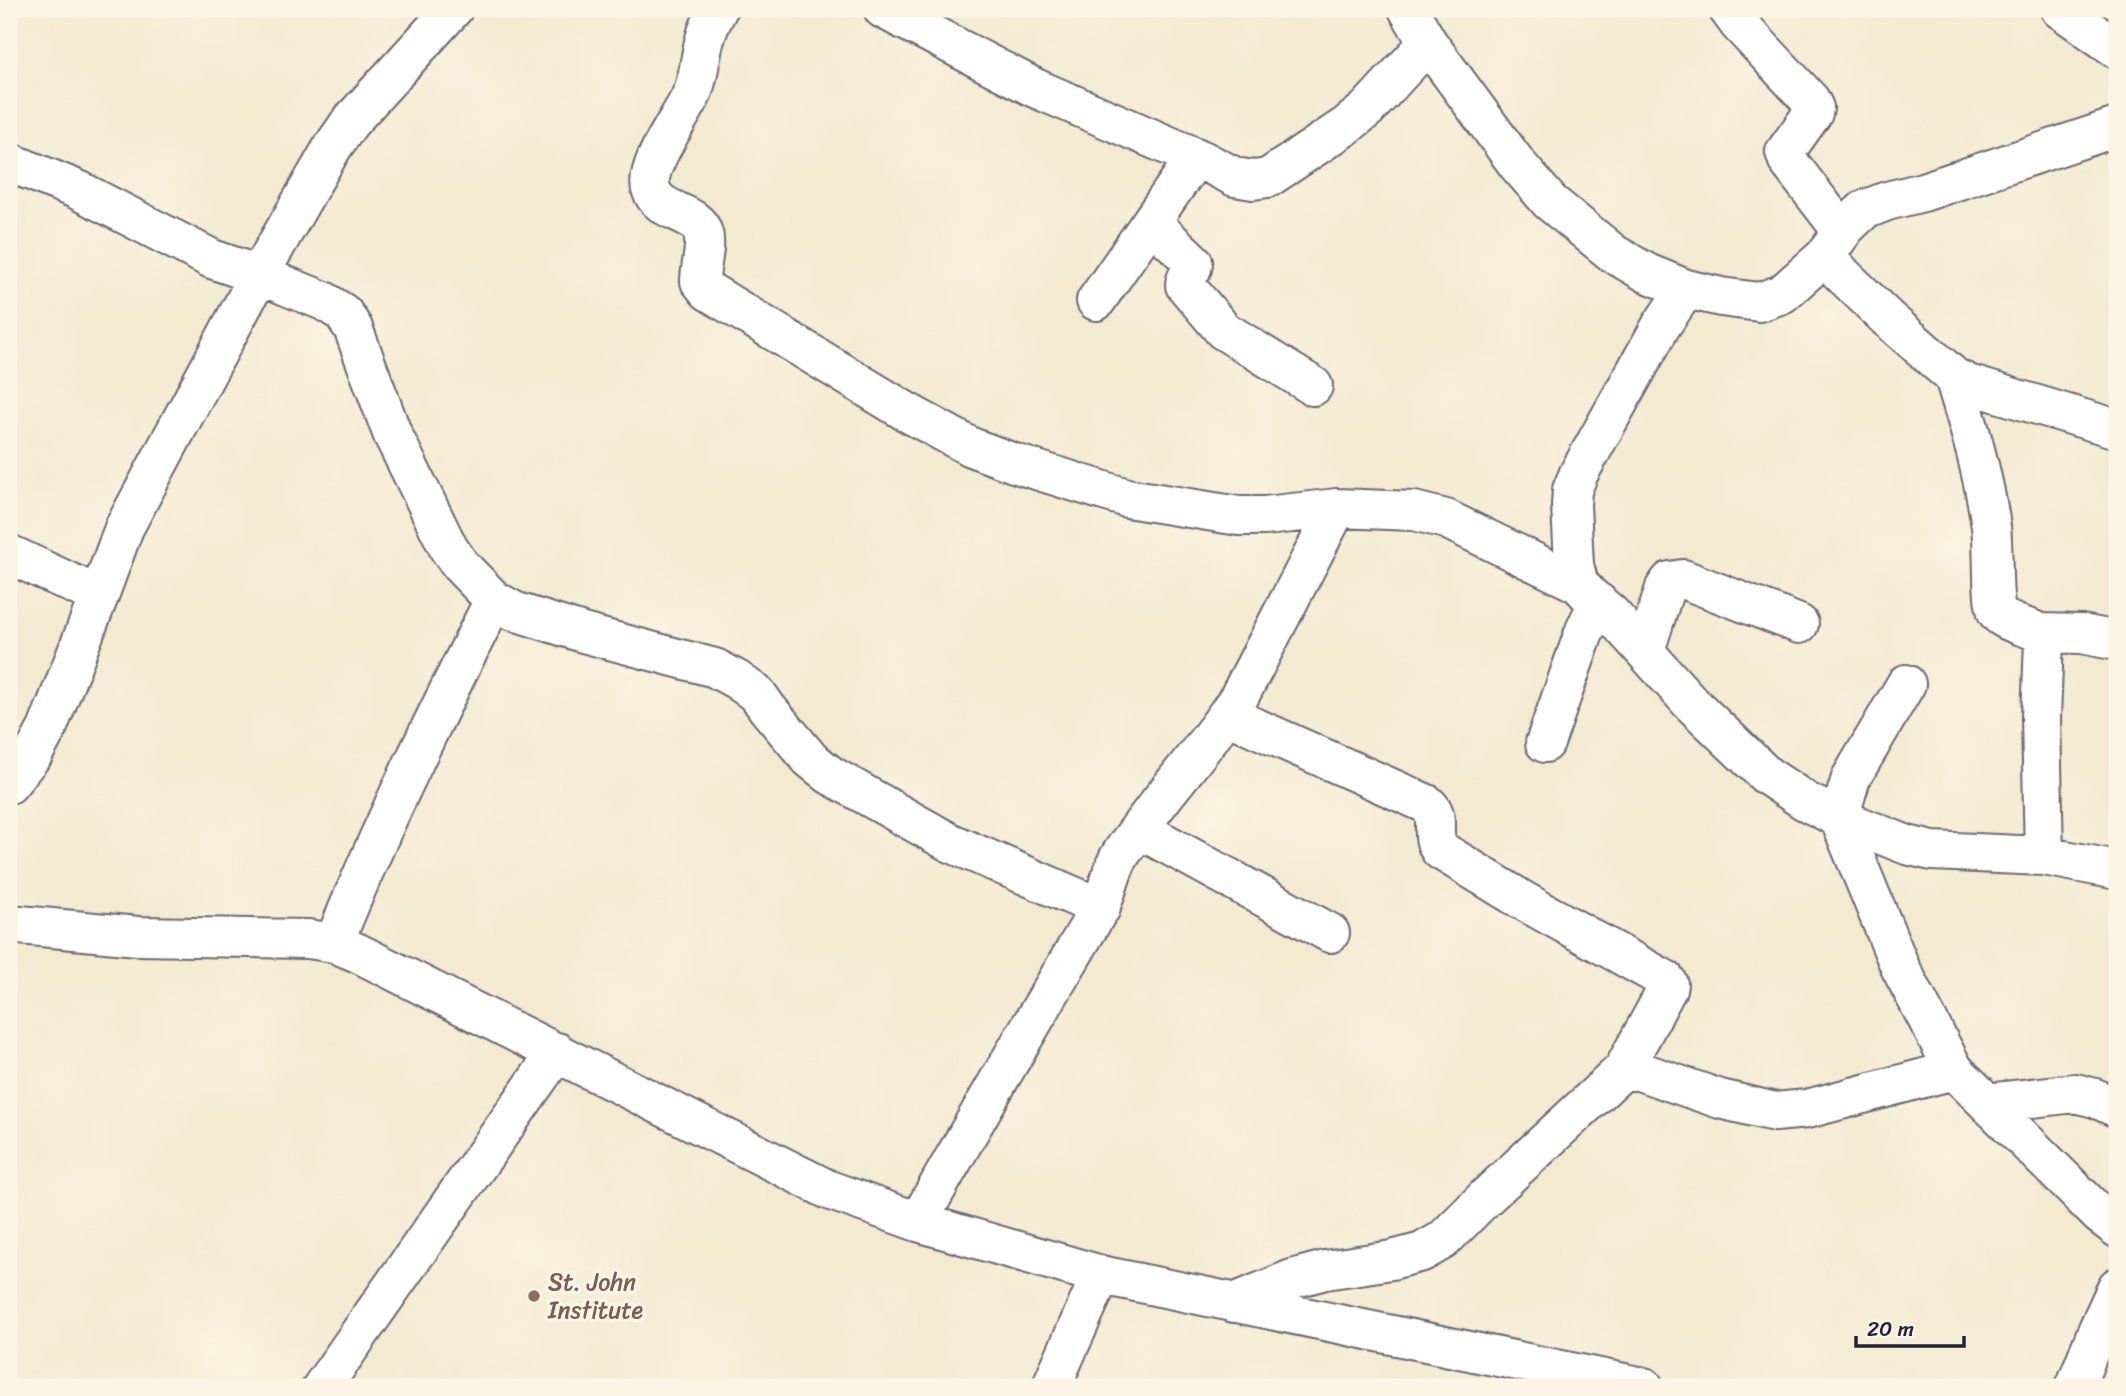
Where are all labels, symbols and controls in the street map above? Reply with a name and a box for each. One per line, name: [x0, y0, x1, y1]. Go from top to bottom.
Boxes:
place label: St. John Institute: [547, 1261, 644, 1331]
marker: St. John Institute: [526, 1288, 542, 1304]
scale bar: [1856, 1305, 1965, 1349]
text: 20 m: [1867, 1310, 1914, 1348]

